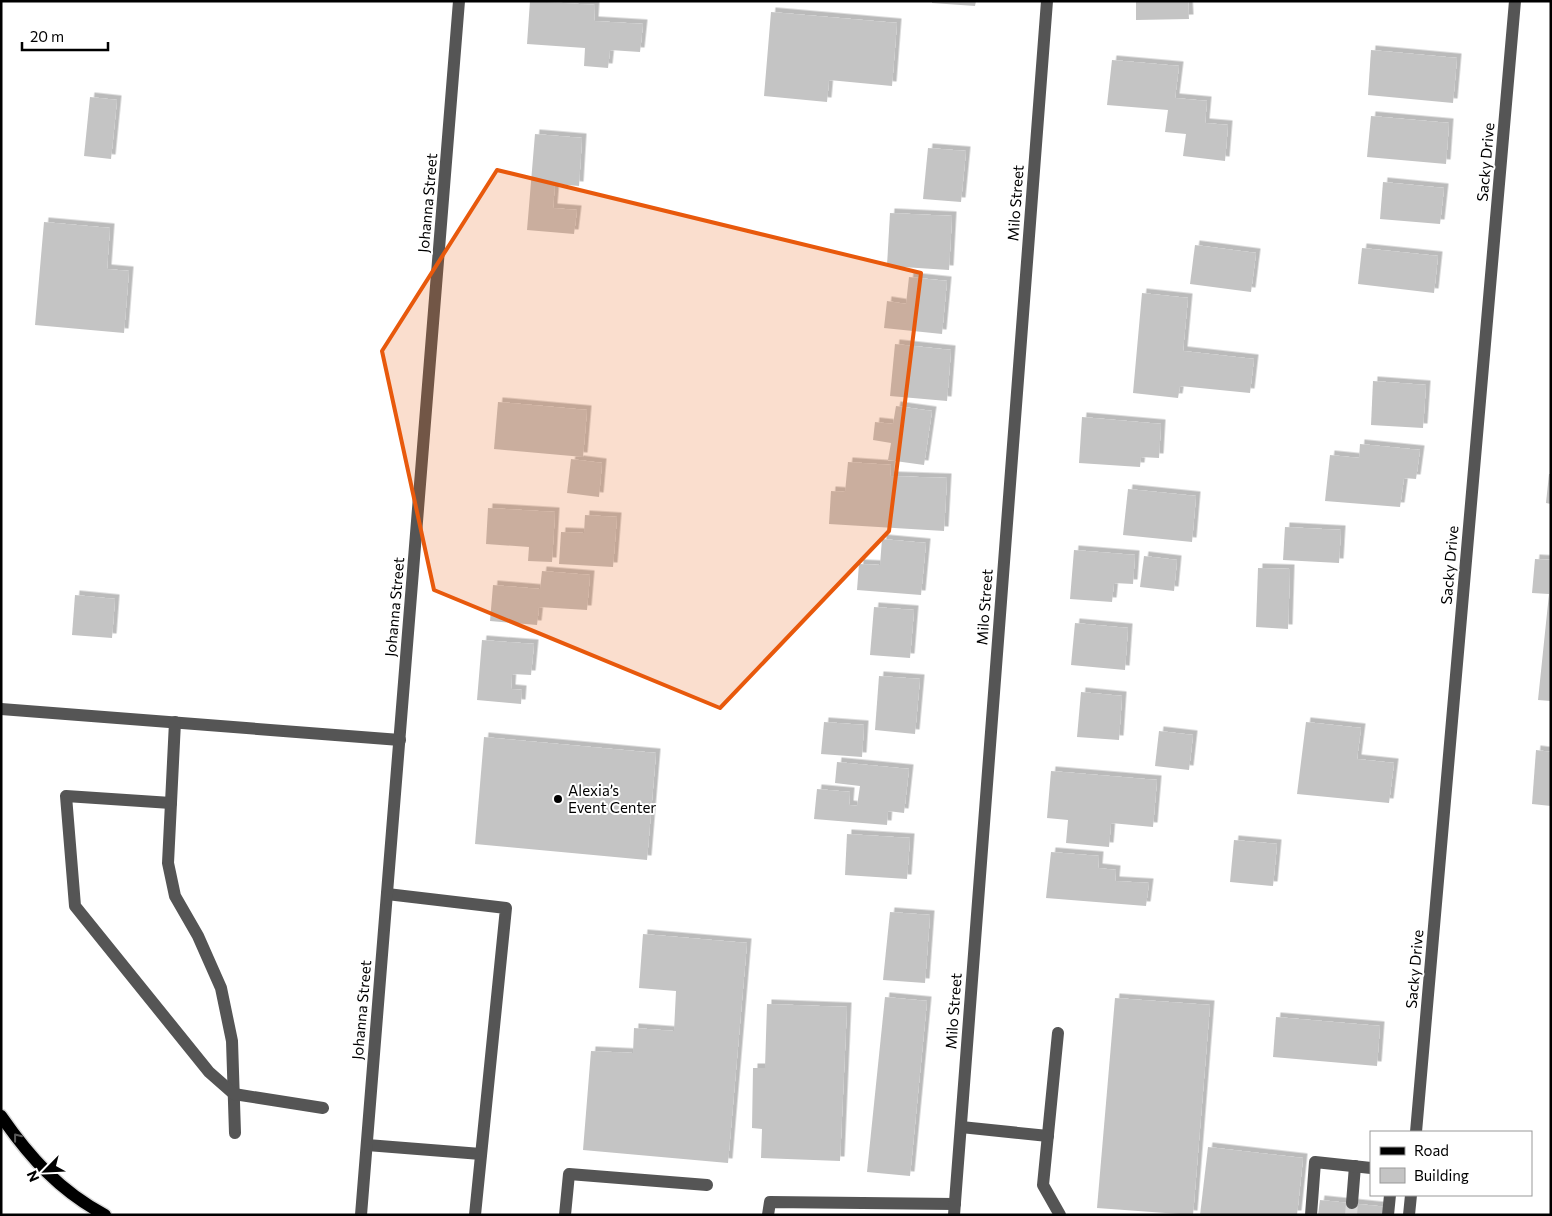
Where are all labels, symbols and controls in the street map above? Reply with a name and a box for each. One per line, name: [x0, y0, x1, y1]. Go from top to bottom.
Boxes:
scale bar: [22, 20, 109, 52]
text: 20 m: [30, 27, 64, 45]
street label: Sacky Drive: [1473, 122, 1497, 202]
street label: Johanna Street: [414, 152, 440, 254]
street label: Milo Street: [1003, 164, 1027, 242]
street label: Sacky Drive: [1437, 525, 1461, 605]
street label: Johanna Street: [381, 556, 407, 658]
street label: Milo Street: [972, 568, 996, 646]
place label: Alexia’s Event Center: [568, 781, 656, 816]
marker: Alexia’s Event Center: [552, 793, 564, 805]
street label: Sacky Drive: [1402, 929, 1426, 1009]
street label: Johanna Street: [348, 959, 374, 1061]
street label: Milo Street: [941, 972, 965, 1050]
legend: [1370, 1131, 1532, 1196]
one-way arrow: [13, 1134, 22, 1143]
text: Road: [1414, 1141, 1449, 1159]
north arrow: [20, 1146, 70, 1196]
text: Building: [1414, 1166, 1469, 1184]
text: N: [23, 1168, 43, 1185]

